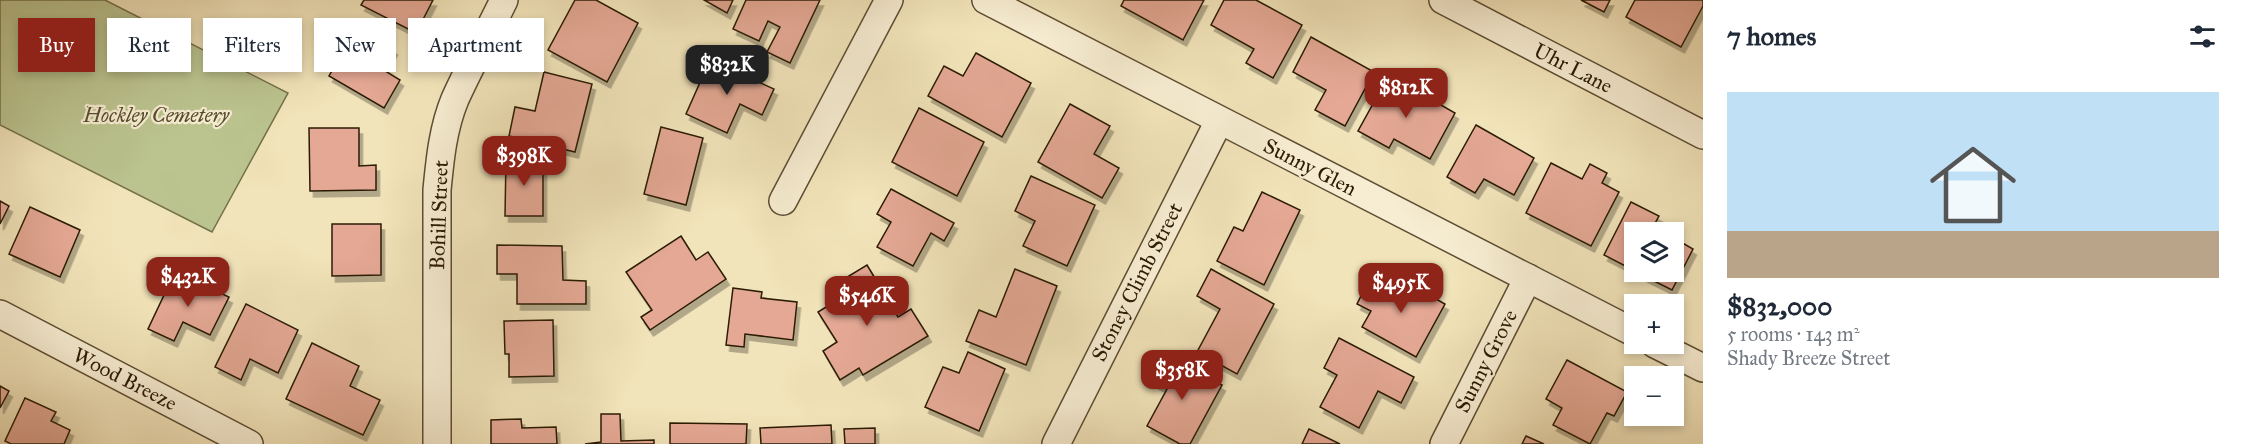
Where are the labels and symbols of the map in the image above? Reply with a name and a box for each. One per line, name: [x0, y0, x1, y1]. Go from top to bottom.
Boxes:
street label: Uhr Lane: [1529, 37, 1617, 99]
pin: $832K: [685, 45, 769, 96]
pin: $812K: [1364, 68, 1448, 119]
park label: Hockley Cemetery: [82, 102, 230, 128]
street label: Sunny Glen: [1259, 132, 1361, 202]
pin: $398K: [482, 136, 566, 187]
street label: Bohill Street: [424, 159, 454, 270]
street label: Stoney Climb Street: [1086, 198, 1189, 366]
pin: $432K: [146, 257, 230, 308]
pin: $495K: [1359, 263, 1443, 314]
pin: $546K: [825, 276, 909, 327]
street label: Sunny Grove: [1449, 305, 1523, 417]
street label: Wood Breeze: [69, 342, 182, 416]
pin: $358K: [1140, 350, 1224, 401]

